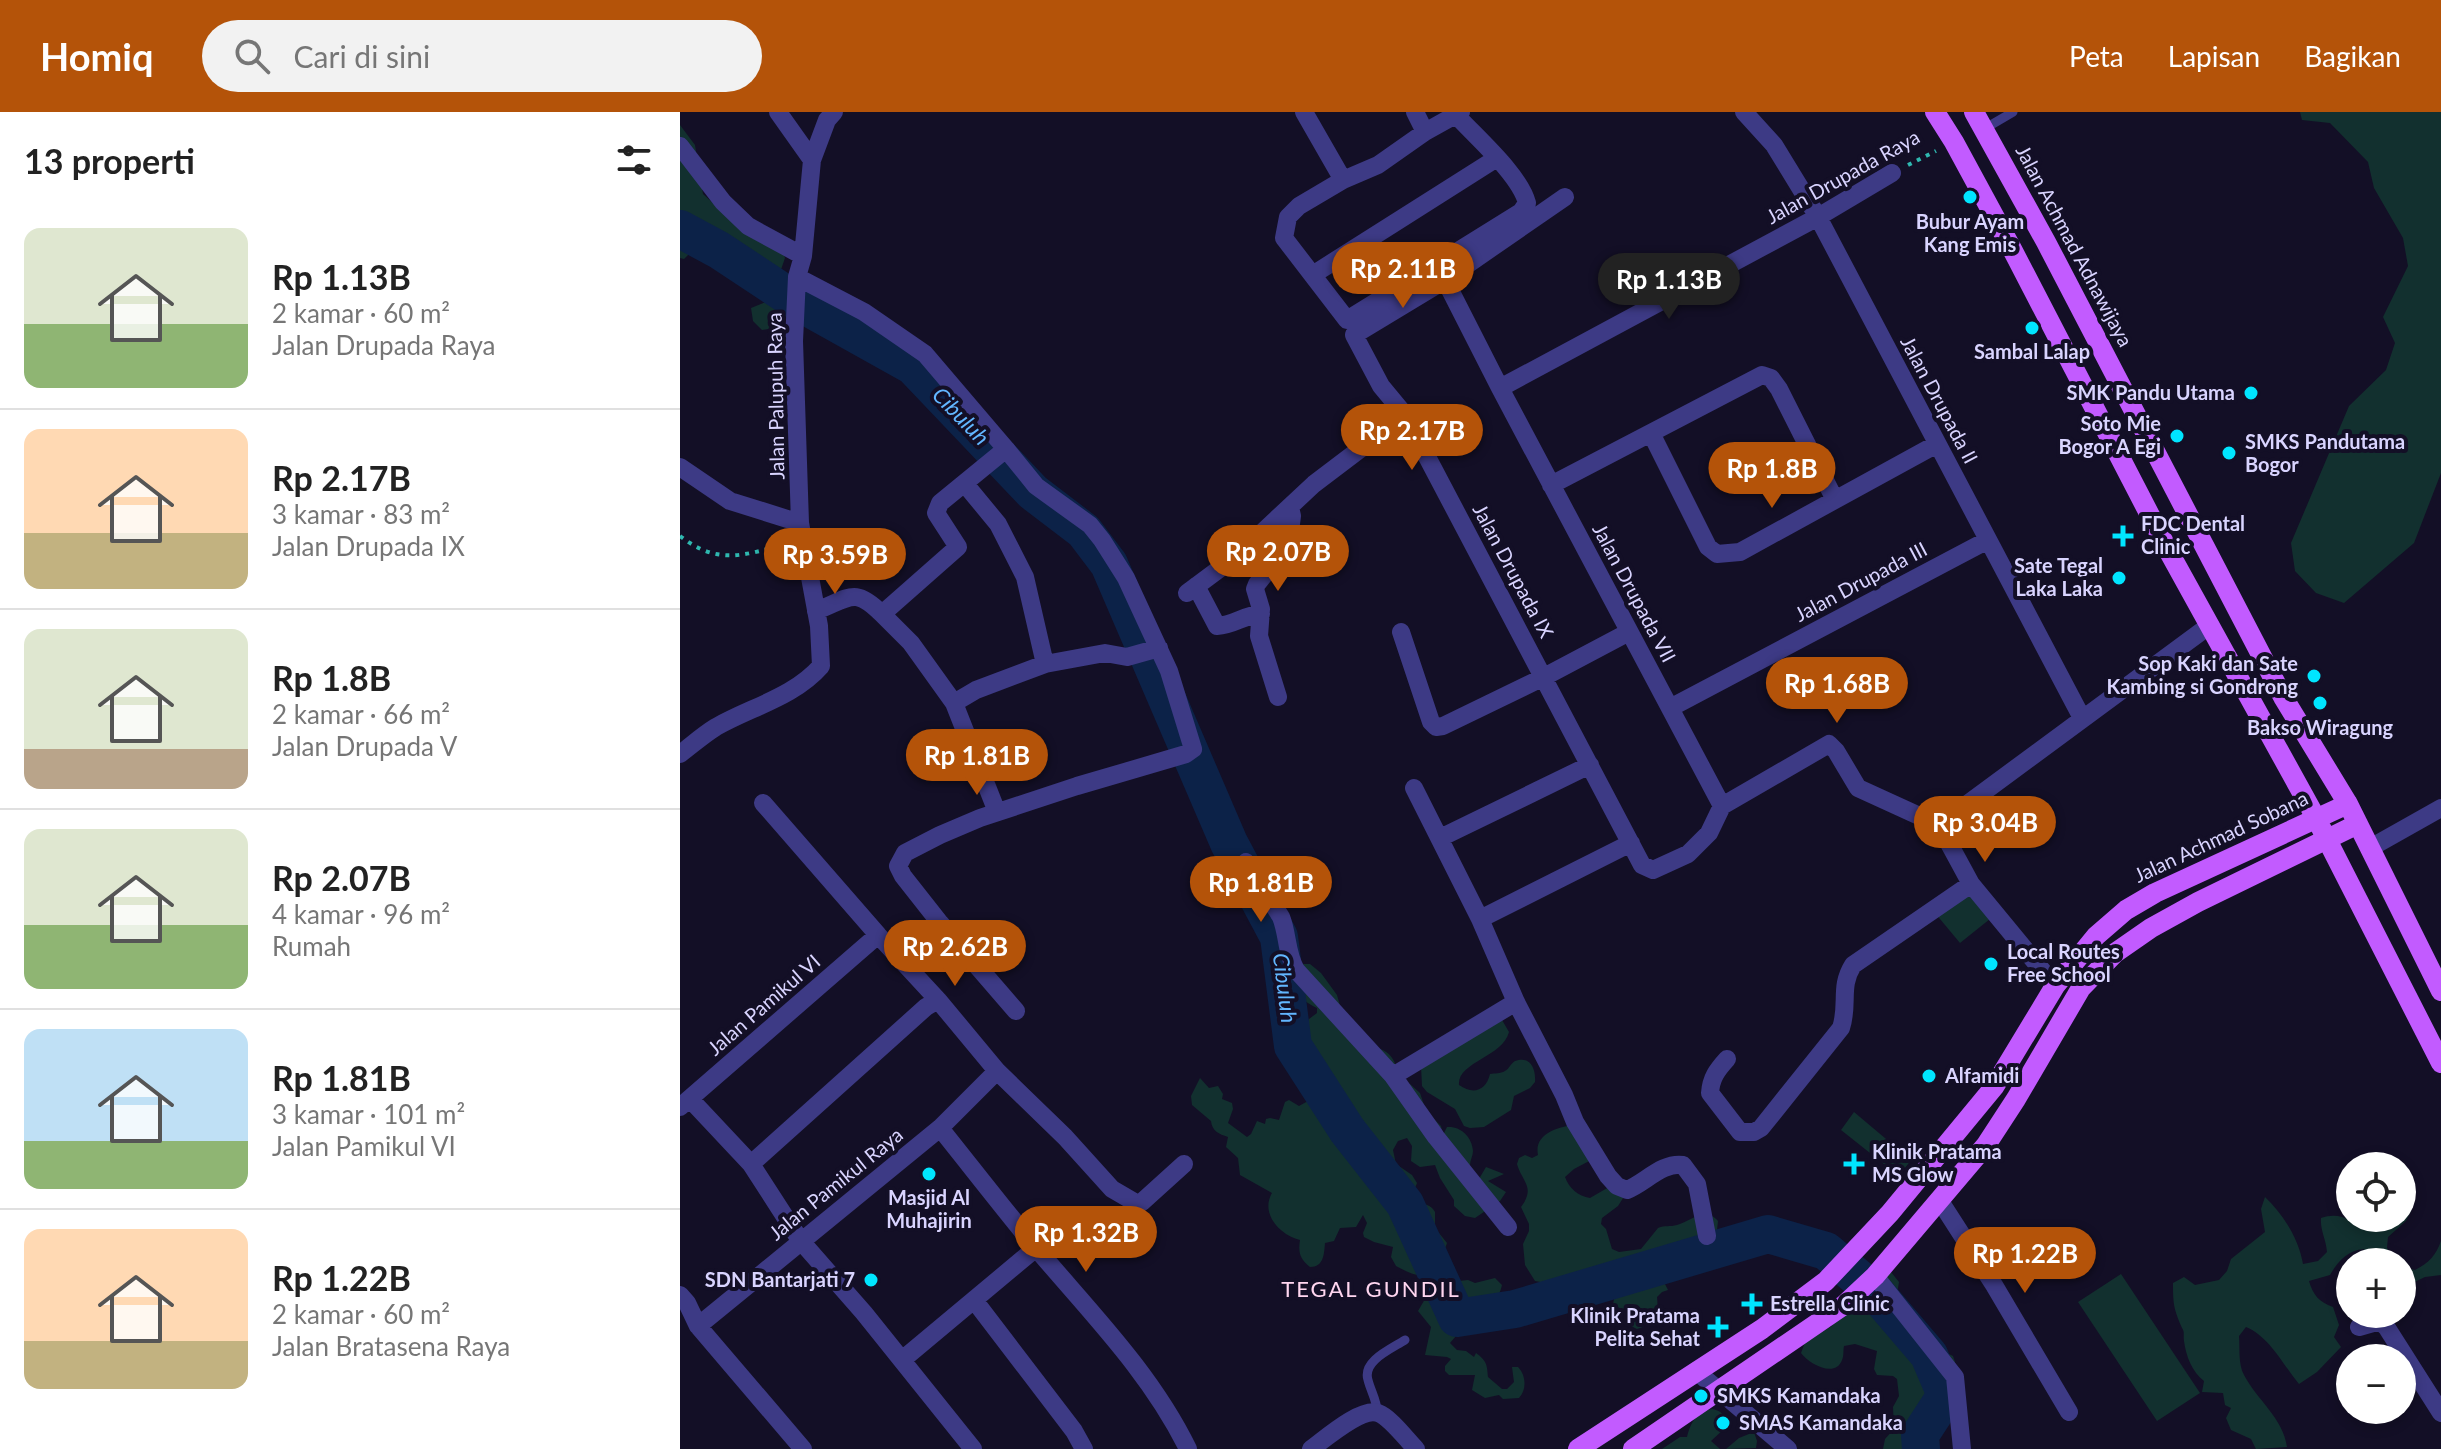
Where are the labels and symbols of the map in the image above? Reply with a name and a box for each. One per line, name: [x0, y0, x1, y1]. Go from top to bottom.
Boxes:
street label: Jalan Drupada Raya: [1762, 124, 1924, 228]
street label: Jalan Achmad Adnawijaya: [2011, 141, 2138, 350]
marker: Bubur Ayam Kang Emis: [1961, 188, 1979, 206]
place label: Bubur Ayam Kang Emis: [1916, 209, 2024, 256]
pin: Rp 2.11B: [1320, 242, 1486, 310]
pin: Rp 1.13B: [1586, 253, 1752, 321]
street label: Jalan Palupuh Raya: [762, 312, 788, 480]
marker: Sambal Lalap: [2023, 319, 2041, 337]
street label: Jalan Drupada II: [1896, 332, 1984, 467]
place label: Sambal Lalap: [1974, 339, 2090, 363]
place label: SMK Pandu Utama: [2066, 380, 2235, 404]
water label: Cibuluh: [927, 381, 995, 450]
marker: SMK Pandu Utama: [2242, 384, 2260, 402]
pin: Rp 2.17B: [1329, 404, 1495, 472]
place label: Soto Mie Bogor A Egi: [2059, 411, 2161, 458]
marker: Soto Mie Bogor A Egi: [2168, 427, 2186, 445]
place label: SMKS Pandutama Bogor: [2245, 429, 2405, 476]
pin: Rp 1.8B: [1698, 442, 1846, 510]
marker: SMKS Pandutama Bogor: [2220, 444, 2238, 462]
street label: Jalan Drupada IX: [1468, 499, 1559, 642]
place label: FDC Dental Clinic: [2141, 511, 2245, 558]
street label: Jalan Drupada VII: [1588, 519, 1682, 666]
pin: Rp 2.07B: [1195, 525, 1361, 593]
marker: FDC Dental Clinic: [2112, 525, 2134, 547]
pin: Rp 3.59B: [752, 528, 918, 596]
street label: Jalan Drupada III: [1790, 536, 1931, 626]
place label: Sate Tegal Laka Laka: [2014, 553, 2103, 600]
marker: Sate Tegal Laka Laka: [2110, 569, 2128, 587]
place label: Sop Kaki dan Sate Kambing si Gondrong: [2107, 651, 2298, 698]
pin: Rp 1.68B: [1754, 657, 1920, 725]
marker: Sop Kaki dan Sate Kambing si Gondrong: [2305, 667, 2323, 685]
marker: Bakso Wiragung: [2311, 694, 2329, 712]
place label: Bakso Wiragung: [2247, 715, 2393, 739]
pin: Rp 1.81B: [894, 729, 1060, 797]
street label: Jalan Achmad Sobana: [2130, 785, 2311, 887]
pin: Rp 3.04B: [1902, 796, 2068, 864]
pin: Rp 1.81B: [1178, 856, 1344, 924]
pin: Rp 2.62B: [872, 920, 1038, 988]
place label: Local Routes Free School: [2007, 939, 2120, 986]
street label: Jalan Pamikul VI: [702, 949, 825, 1060]
water label: Cibuluh: [1268, 951, 1303, 1024]
marker: Local Routes Free School: [1982, 955, 2000, 973]
place label: Alfamidi: [1944, 1063, 2019, 1087]
marker: Alfamidi: [1920, 1067, 1938, 1085]
street label: Jalan Pamikul Raya: [764, 1122, 907, 1244]
place label: Klinik Pratama MS Glow: [1872, 1139, 2002, 1186]
marker: Klinik Pratama MS Glow: [1843, 1153, 1865, 1175]
marker: Masjid Al Muhajirin: [920, 1165, 938, 1183]
place label: Masjid Al Muhajirin: [886, 1185, 972, 1232]
pin: Rp 1.32B: [1003, 1206, 1169, 1274]
pin: Rp 1.22B: [1942, 1227, 2108, 1295]
place label: SDN Bantarjati 7: [705, 1267, 855, 1291]
marker: SDN Bantarjati 7: [862, 1271, 880, 1289]
district label: TEGAL GUNDIL: [1281, 1275, 1461, 1302]
place label: Estrella Clinic: [1770, 1291, 1890, 1315]
marker: Estrella Clinic: [1741, 1293, 1763, 1315]
place label: Klinik Pratama Pelita Sehat: [1570, 1303, 1701, 1350]
marker: Klinik Pratama Pelita Sehat: [1707, 1316, 1729, 1338]
place label: SMKS Kamandaka: [1717, 1383, 1881, 1407]
marker: SMKS Kamandaka: [1692, 1387, 1710, 1405]
place label: SMAS Kamandaka: [1739, 1410, 1903, 1434]
marker: SMAS Kamandaka: [1714, 1414, 1732, 1432]

